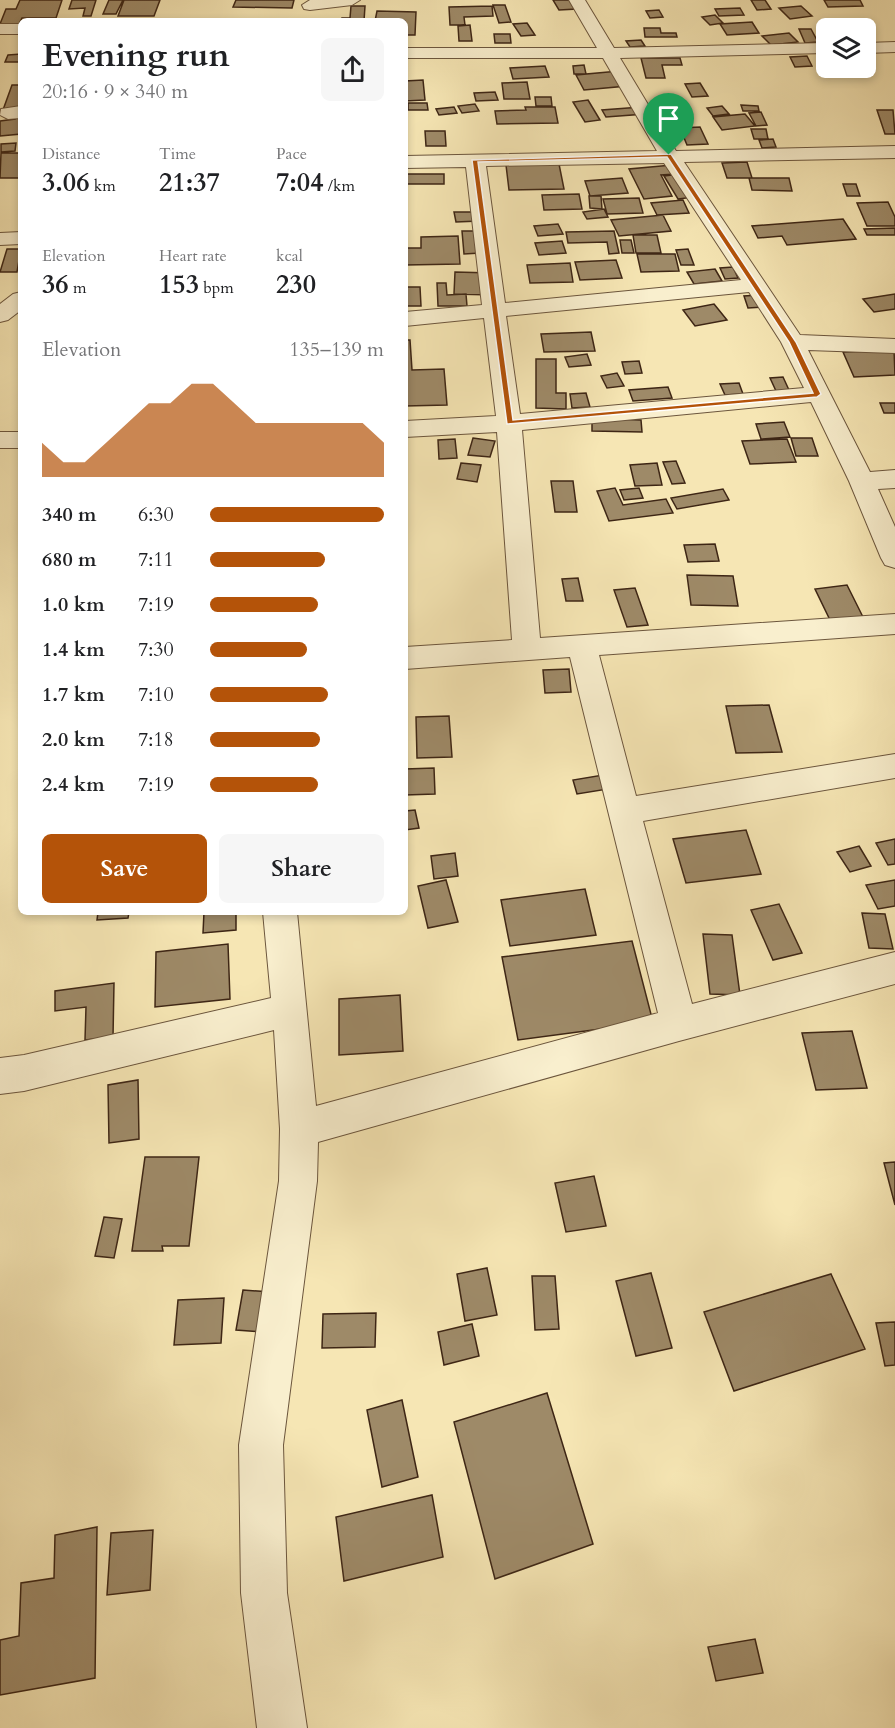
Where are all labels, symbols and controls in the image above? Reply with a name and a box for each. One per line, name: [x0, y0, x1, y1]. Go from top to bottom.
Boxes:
map controls: [816, 18, 876, 78]
button: layers: [816, 18, 876, 78]
text: Evening run: [42, 33, 230, 78]
button: share: [321, 38, 384, 101]
text: 20:16 · 9 × 340 m: [42, 78, 188, 105]
pin: [643, 93, 694, 155]
icon: arrive: [652, 102, 685, 135]
text: Distance: [42, 143, 100, 165]
text: Time: [159, 143, 196, 165]
text: Pace: [276, 143, 307, 165]
text: 3.06: [42, 165, 90, 200]
text: 21:37: [159, 165, 220, 200]
text: 7:04: [276, 165, 324, 200]
text: km: [90, 175, 116, 197]
text: /km: [324, 175, 355, 197]
text: Elevation: [42, 245, 106, 267]
text: Heart rate: [159, 245, 227, 267]
text: kcal: [276, 245, 303, 267]
text: 36: [42, 267, 69, 302]
text: 153: [159, 267, 199, 302]
text: 230: [276, 267, 316, 302]
text: m: [69, 277, 86, 299]
text: bpm: [199, 277, 234, 299]
text: Elevation: [42, 336, 121, 363]
text: 135–139 m: [289, 336, 384, 363]
text: 340 m: [42, 501, 97, 528]
text: 6:30: [138, 501, 174, 528]
text: 680 m: [42, 546, 97, 573]
text: 7:11: [138, 546, 174, 573]
text: 1.0 km: [42, 591, 105, 618]
text: 7:19: [138, 591, 174, 618]
text: 1.4 km: [42, 636, 105, 663]
text: 7:30: [138, 636, 174, 663]
text: 1.7 km: [42, 681, 105, 708]
text: 7:10: [138, 681, 174, 708]
text: 2.0 km: [42, 726, 105, 753]
text: 7:18: [138, 726, 174, 753]
text: 2.4 km: [42, 771, 105, 798]
text: 7:19: [138, 771, 174, 798]
button: Save: [42, 834, 207, 903]
button: Share: [219, 834, 384, 903]

